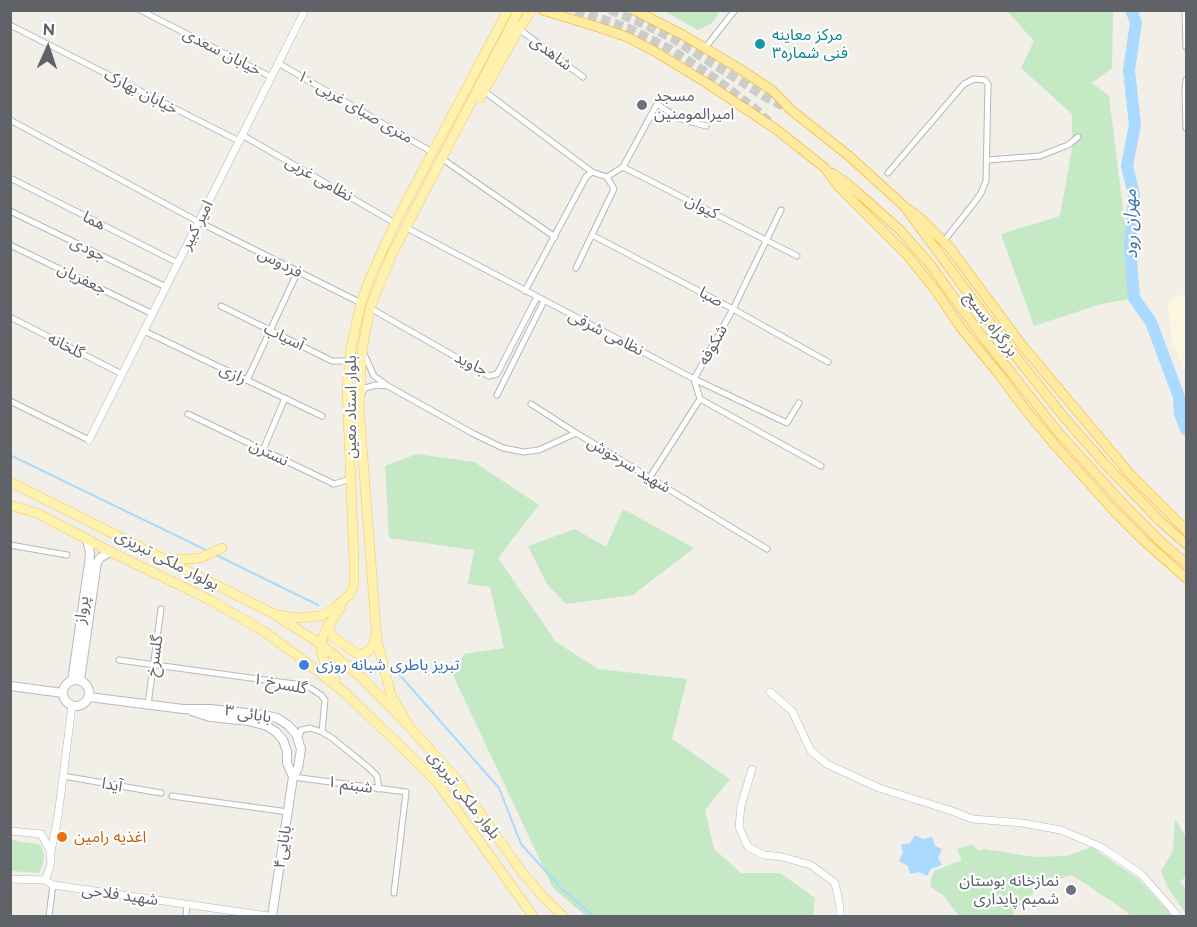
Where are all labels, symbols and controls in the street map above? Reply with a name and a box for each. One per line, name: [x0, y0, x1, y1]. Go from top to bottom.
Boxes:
north arrow: [18, 18, 78, 78]
text: N: [42, 20, 56, 39]
street label: خیابان سعدی: [180, 24, 264, 80]
place label: مرکز معاینه فنی شماره۳: [772, 25, 848, 63]
street label: شاهدی: [526, 31, 576, 75]
marker: مرکز معاینه فنی شماره۳: [753, 37, 767, 51]
street label: خیابان بهارک: [101, 65, 181, 119]
street label: ۱۰ متری صبای غربی: [294, 66, 416, 148]
place label: مسجد امیرالمومنین: [654, 86, 734, 124]
marker: مسجد امیرالمومنین: [635, 98, 649, 112]
street label: نظامی غربی: [282, 152, 356, 206]
water label: مهران رود: [1120, 189, 1142, 259]
street label: کیوان: [682, 191, 722, 223]
street label: امیر کبیر: [176, 197, 218, 253]
street label: هما: [79, 207, 109, 235]
street label: جودی: [67, 232, 109, 266]
street label: فردوس: [255, 244, 305, 282]
street label: جعفریان: [54, 259, 110, 299]
street label: صبا: [696, 283, 726, 311]
street label: بزرگراه بسیج: [960, 287, 1022, 361]
street label: نظامی شرقی: [565, 306, 647, 360]
street label: آسیاب: [261, 319, 307, 355]
street label: شکوفه: [694, 321, 732, 369]
street label: گلخانه: [45, 329, 87, 363]
street label: جاوید: [451, 348, 491, 380]
street label: بلوار استاد معین: [341, 355, 361, 459]
street label: رازی: [217, 360, 249, 388]
street label: شهید سرخوش: [584, 433, 674, 497]
street label: نسترن: [246, 435, 292, 471]
street label: بولوار ملکی تبریزی: [112, 526, 222, 594]
street label: پرواز: [71, 595, 93, 625]
street label: گلسرخ: [143, 634, 167, 678]
place label: تبریز باطری شبانه روزی: [316, 655, 460, 675]
marker: تبریز باطری شبانه روزی: [297, 658, 311, 672]
street label: گلسرخ ۱: [251, 669, 309, 699]
street label: بابائی ۳: [223, 701, 273, 727]
street label: بلوار ملکى تبریزى: [423, 747, 505, 843]
street label: شبنم ۱: [326, 772, 374, 798]
street label: آیدا: [100, 774, 124, 796]
street label: بابایی۴: [270, 824, 296, 870]
place label: اغذیه رامین: [74, 827, 146, 847]
marker: اغذیه رامین: [55, 830, 69, 844]
place label: نمازخانه بوستان شمیم پایداری: [959, 871, 1059, 909]
street label: شهید فلاحی: [80, 880, 160, 910]
marker: نمازخانه بوستان شمیم پایداری: [1064, 883, 1078, 897]

